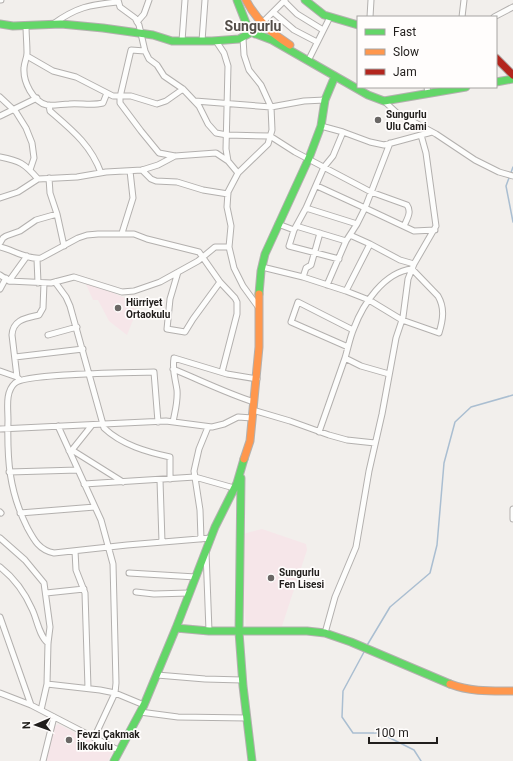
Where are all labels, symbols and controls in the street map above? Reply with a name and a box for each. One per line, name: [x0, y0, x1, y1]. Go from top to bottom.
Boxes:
legend: [357, 16, 497, 88]
district label: Sungurlu: [225, 18, 282, 34]
text: Fast: [393, 25, 416, 39]
text: Slow: [393, 45, 419, 59]
text: Jam: [393, 65, 417, 79]
place label: Sungurlu Ulu Cami: [386, 109, 427, 132]
marker: Sungurlu Ulu Cami: [373, 115, 383, 125]
place label: Hürriyet Ortaokulu: [126, 297, 171, 320]
marker: Hürriyet Ortaokulu: [113, 303, 123, 313]
place label: Sungurlu Fen Lisesi: [279, 567, 325, 590]
marker: Sungurlu Fen Lisesi: [266, 573, 276, 583]
north arrow: [16, 705, 56, 745]
scale bar: [369, 719, 437, 745]
text: N: [20, 721, 33, 729]
text: 100 m: [375, 726, 409, 740]
place label: Fevzi Çakmak İlkokulu: [77, 729, 140, 752]
marker: Fevzi Çakmak İlkokulu: [64, 735, 74, 745]

